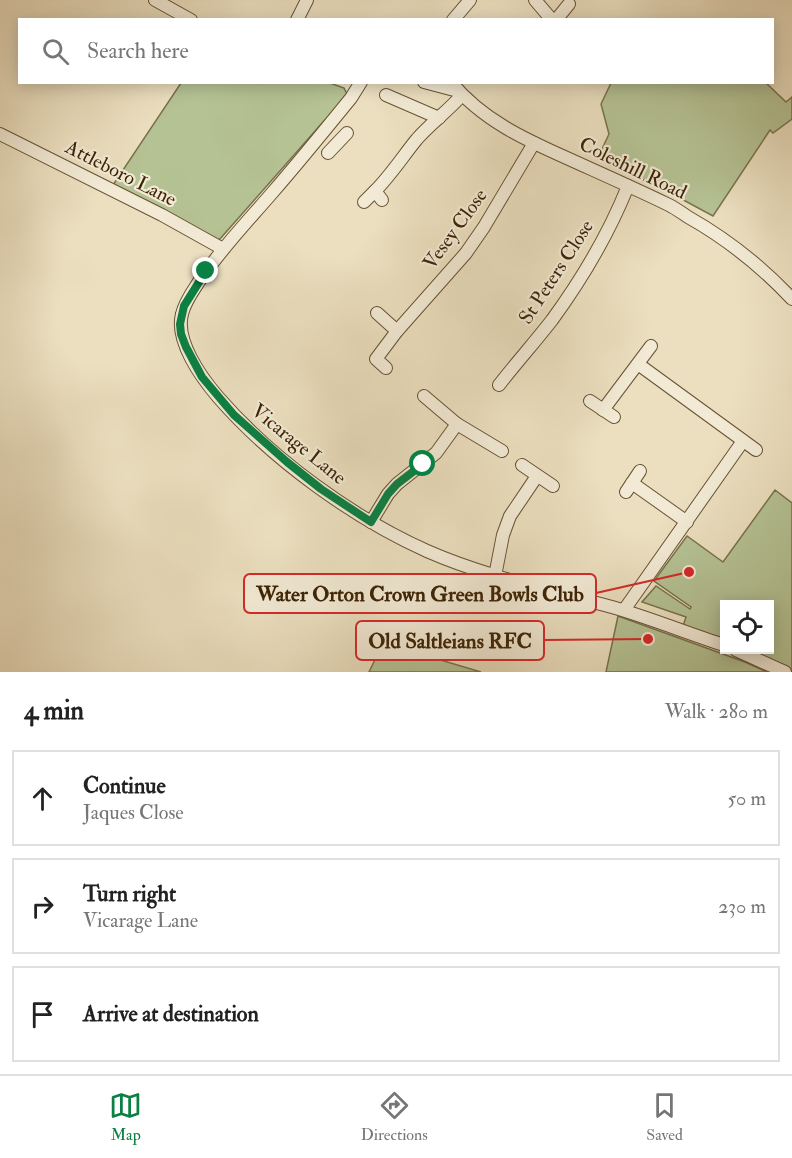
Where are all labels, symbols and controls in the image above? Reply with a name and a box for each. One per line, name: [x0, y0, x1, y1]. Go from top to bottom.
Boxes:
search box: [18, 18, 774, 84]
icon: search: [39, 35, 72, 68]
text: Search here: [87, 37, 189, 65]
street label: Coleshill Road: [575, 131, 691, 205]
street label: Attleboro Lane: [60, 134, 181, 212]
street label: Vesey Close: [417, 184, 493, 274]
street label: St Peters Close: [513, 215, 599, 329]
route end: [192, 257, 218, 283]
street label: Vicarage Lane: [246, 398, 352, 490]
route start: [409, 450, 435, 476]
callout: Water Orton Crown Green Bowls Club: [244, 574, 596, 613]
text: Water Orton Crown Green Bowls Club: [255, 581, 585, 608]
map controls: [720, 600, 774, 654]
button: locate: [720, 600, 774, 654]
callout: Old Saltleians RFC: [356, 621, 544, 660]
text: Old Saltleians RFC: [368, 628, 532, 655]
text: 4 min: [24, 695, 84, 727]
text: Walk · 280 m: [665, 699, 768, 724]
text: Continue: [83, 772, 166, 800]
icon: ahead: [26, 782, 59, 815]
text: 50 m: [727, 786, 766, 811]
text: Jaques Close: [83, 800, 184, 825]
text: Turn right: [83, 880, 176, 908]
icon: right: [26, 890, 59, 923]
text: 230 m: [718, 894, 766, 919]
text: Vicarage Lane: [83, 908, 198, 933]
icon: arrive: [26, 998, 59, 1031]
text: Arrive at destination: [83, 1000, 259, 1028]
tab: Map: [109, 1089, 142, 1145]
tab: Directions: [361, 1089, 428, 1145]
tab: Saved: [646, 1089, 683, 1145]

